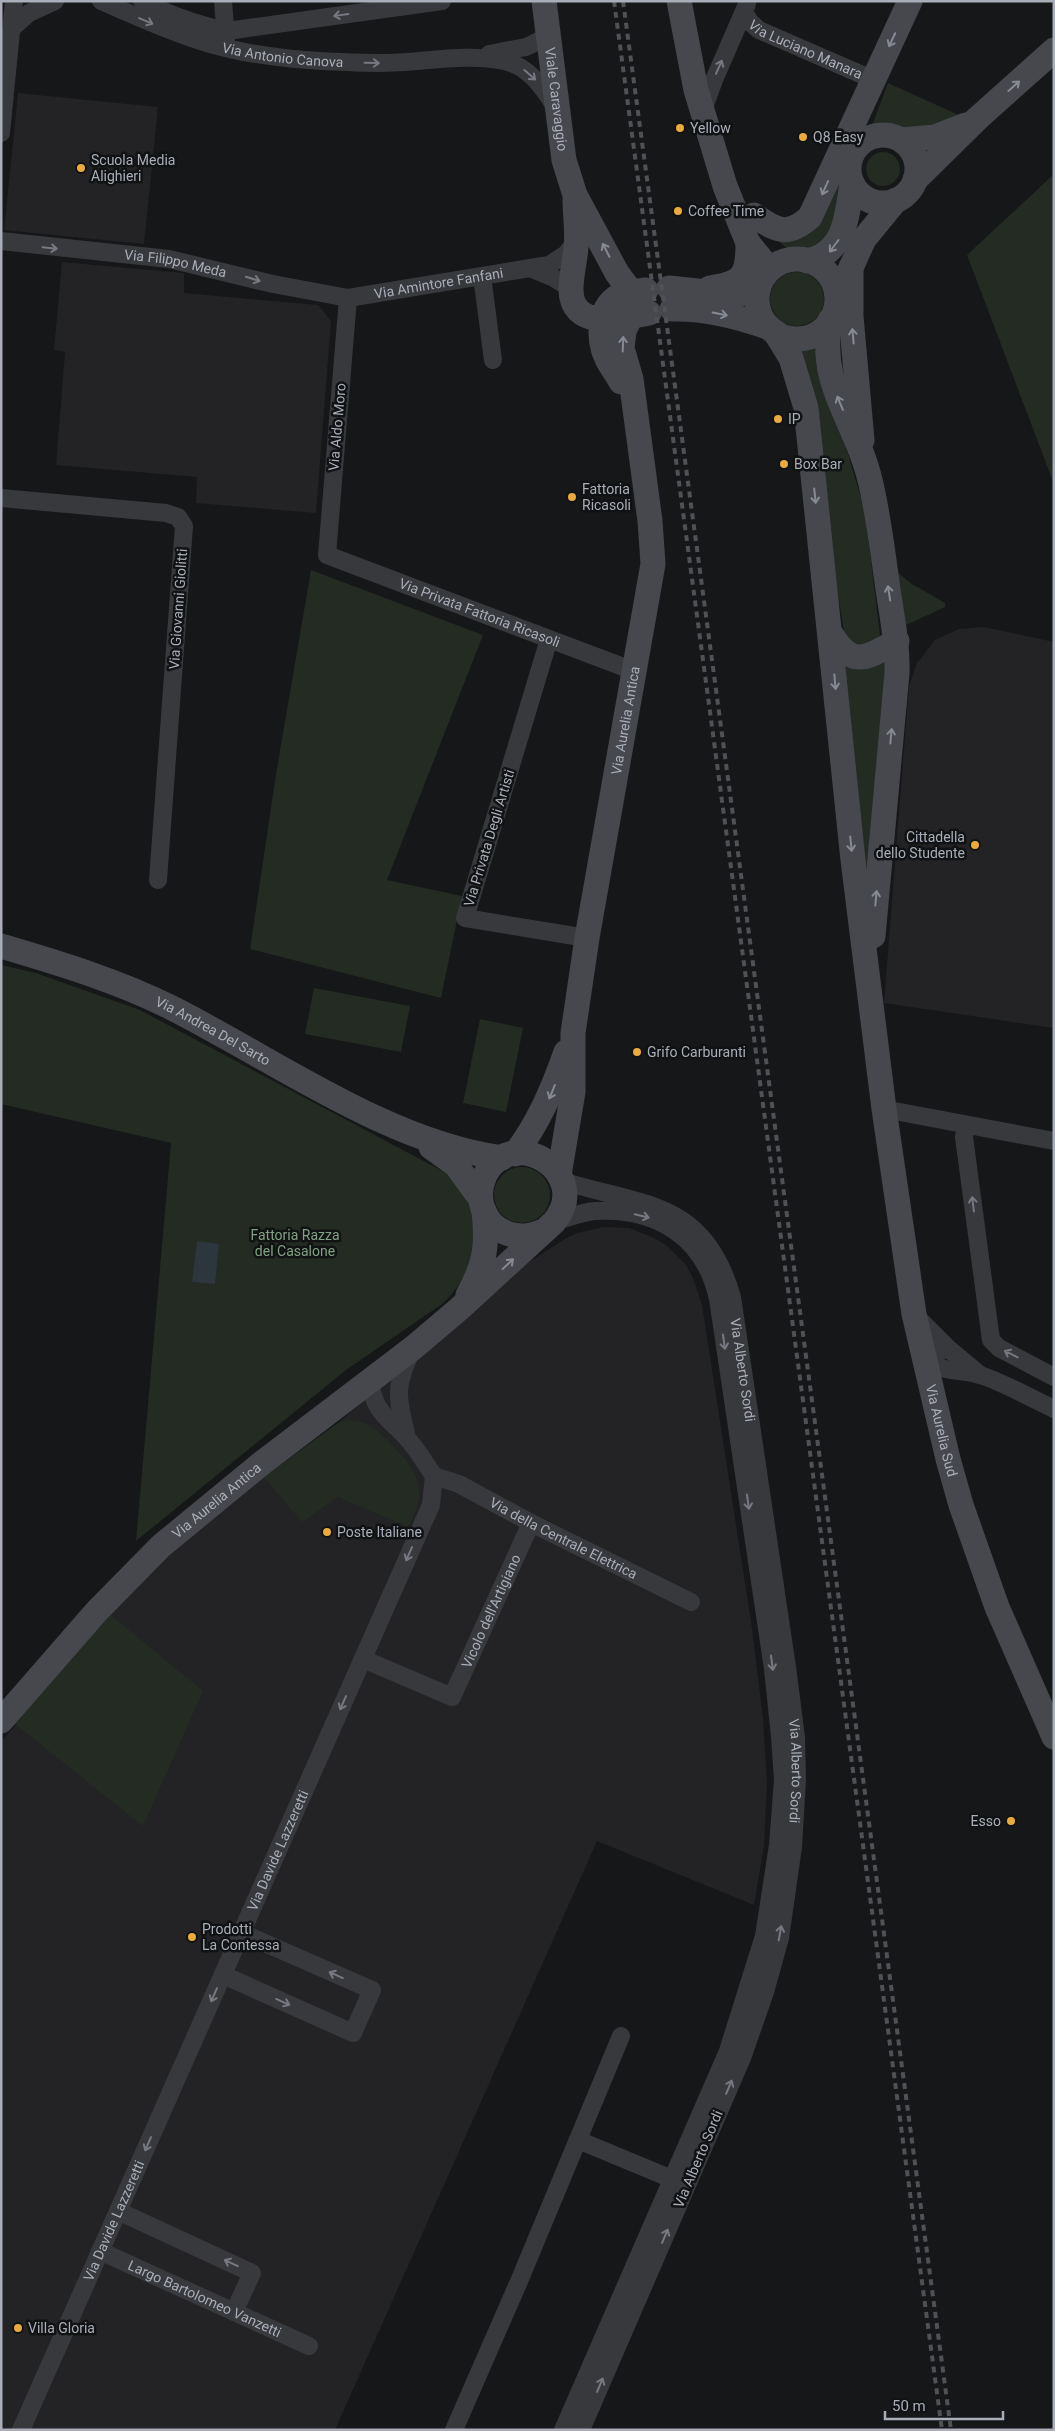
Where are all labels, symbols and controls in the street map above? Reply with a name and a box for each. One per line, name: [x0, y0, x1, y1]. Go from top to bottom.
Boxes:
one-way arrow: [334, 10, 350, 20]
street label: Via Luciano Manara: [745, 16, 865, 82]
one-way arrow: [138, 17, 153, 26]
one-way arrow: [886, 32, 896, 47]
street label: Via Antonio Canova: [220, 39, 344, 70]
street label: Viale Caravaggio: [542, 46, 571, 152]
one-way arrow: [364, 58, 380, 68]
one-way arrow: [715, 60, 725, 75]
one-way arrow: [524, 70, 537, 81]
one-way arrow: [1008, 80, 1021, 91]
place label: Yellow: [690, 120, 731, 136]
marker: Yellow: [674, 122, 686, 134]
place label: Q8 Easy: [813, 129, 864, 145]
marker: Q8 Easy: [797, 131, 809, 143]
place label: Scuola Media Alighieri: [91, 152, 175, 184]
marker: Scuola Media Alighieri: [75, 162, 87, 174]
one-way arrow: [820, 180, 830, 195]
place label: Coffee Time: [688, 203, 764, 219]
marker: Coffee Time: [672, 205, 684, 217]
one-way arrow: [828, 239, 839, 252]
one-way arrow: [41, 243, 57, 252]
one-way arrow: [600, 243, 610, 258]
street label: Via Filippo Meda: [124, 246, 228, 281]
street label: Via Amintore Fanfani: [373, 265, 504, 302]
one-way arrow: [245, 275, 261, 285]
one-way arrow: [712, 310, 728, 320]
one-way arrow: [848, 329, 857, 345]
one-way arrow: [618, 336, 627, 352]
street label: Via Aldo Moro: [325, 382, 349, 472]
one-way arrow: [835, 396, 845, 411]
place label: IP: [788, 411, 801, 427]
marker: IP: [772, 413, 784, 425]
place label: Box Bar: [794, 456, 842, 472]
marker: Box Bar: [778, 458, 790, 470]
place label: Fattoria Ricasoli: [582, 481, 631, 513]
one-way arrow: [810, 488, 820, 504]
marker: Fattoria Ricasoli: [566, 491, 578, 503]
street label: Via Giovanni Giolitti: [166, 548, 190, 670]
street label: Via Privata Fattoria Ricasoli: [397, 575, 562, 650]
one-way arrow: [883, 586, 893, 602]
street label: Via Aurelia Antica: [608, 665, 643, 776]
one-way arrow: [830, 674, 840, 690]
one-way arrow: [886, 728, 896, 744]
street label: Via Privata Degli Artisti: [461, 768, 517, 908]
place label: Cittadella dello Studente: [876, 829, 965, 861]
one-way arrow: [846, 836, 856, 852]
marker: Cittadella dello Studente: [969, 839, 981, 851]
one-way arrow: [871, 890, 881, 906]
street label: Via Andrea Del Sarto: [153, 993, 273, 1069]
place label: Grifo Carburanti: [647, 1044, 746, 1060]
marker: Grifo Carburanti: [631, 1046, 643, 1058]
one-way arrow: [547, 1084, 556, 1099]
one-way arrow: [967, 1196, 977, 1212]
one-way arrow: [634, 1212, 650, 1221]
park label: Fattoria Razza del Casalone: [250, 1227, 340, 1259]
one-way arrow: [501, 1258, 514, 1270]
street label: Via Alberto Sordi: [727, 1317, 758, 1423]
one-way arrow: [720, 1333, 730, 1349]
one-way arrow: [1004, 1349, 1019, 1358]
street label: Via Aurelia Sud: [923, 1383, 961, 1478]
street label: Via Aurelia Antica: [169, 1459, 264, 1542]
street label: Via della Centrale Elettrica: [487, 1494, 640, 1582]
one-way arrow: [743, 1494, 753, 1510]
place label: Poste Italiane: [337, 1524, 422, 1540]
marker: Poste Italiane: [321, 1526, 333, 1538]
one-way arrow: [404, 1546, 414, 1561]
street label: Vicolo dell'Artigiano: [458, 1552, 524, 1671]
one-way arrow: [767, 1655, 777, 1671]
one-way arrow: [338, 1695, 348, 1710]
street label: Via Alberto Sordi: [786, 1718, 805, 1824]
street label: Via Davide Lazzeretti: [244, 1788, 312, 1913]
place label: Esso: [971, 1813, 1001, 1829]
marker: Esso: [1005, 1815, 1017, 1827]
place label: Prodotti La Contessa: [202, 1921, 280, 1953]
one-way arrow: [776, 1925, 786, 1941]
marker: Prodotti La Contessa: [186, 1931, 198, 1943]
one-way arrow: [329, 1969, 344, 1979]
one-way arrow: [208, 1987, 218, 2002]
one-way arrow: [275, 1998, 290, 2007]
one-way arrow: [725, 2080, 735, 2095]
street label: Via Alberto Sordi: [670, 2108, 726, 2210]
one-way arrow: [142, 2136, 152, 2151]
street label: Via Davide Lazzeretti: [80, 2158, 147, 2283]
one-way arrow: [660, 2229, 670, 2244]
street label: Largo Bartolomeo Vanzetti: [126, 2257, 284, 2340]
one-way arrow: [224, 2258, 239, 2267]
place label: Villa Gloria: [28, 2320, 95, 2336]
marker: Villa Gloria: [12, 2322, 24, 2334]
one-way arrow: [596, 2378, 606, 2393]
scale bar: [885, 2388, 1002, 2420]
text: 50 m: [892, 2397, 926, 2415]

